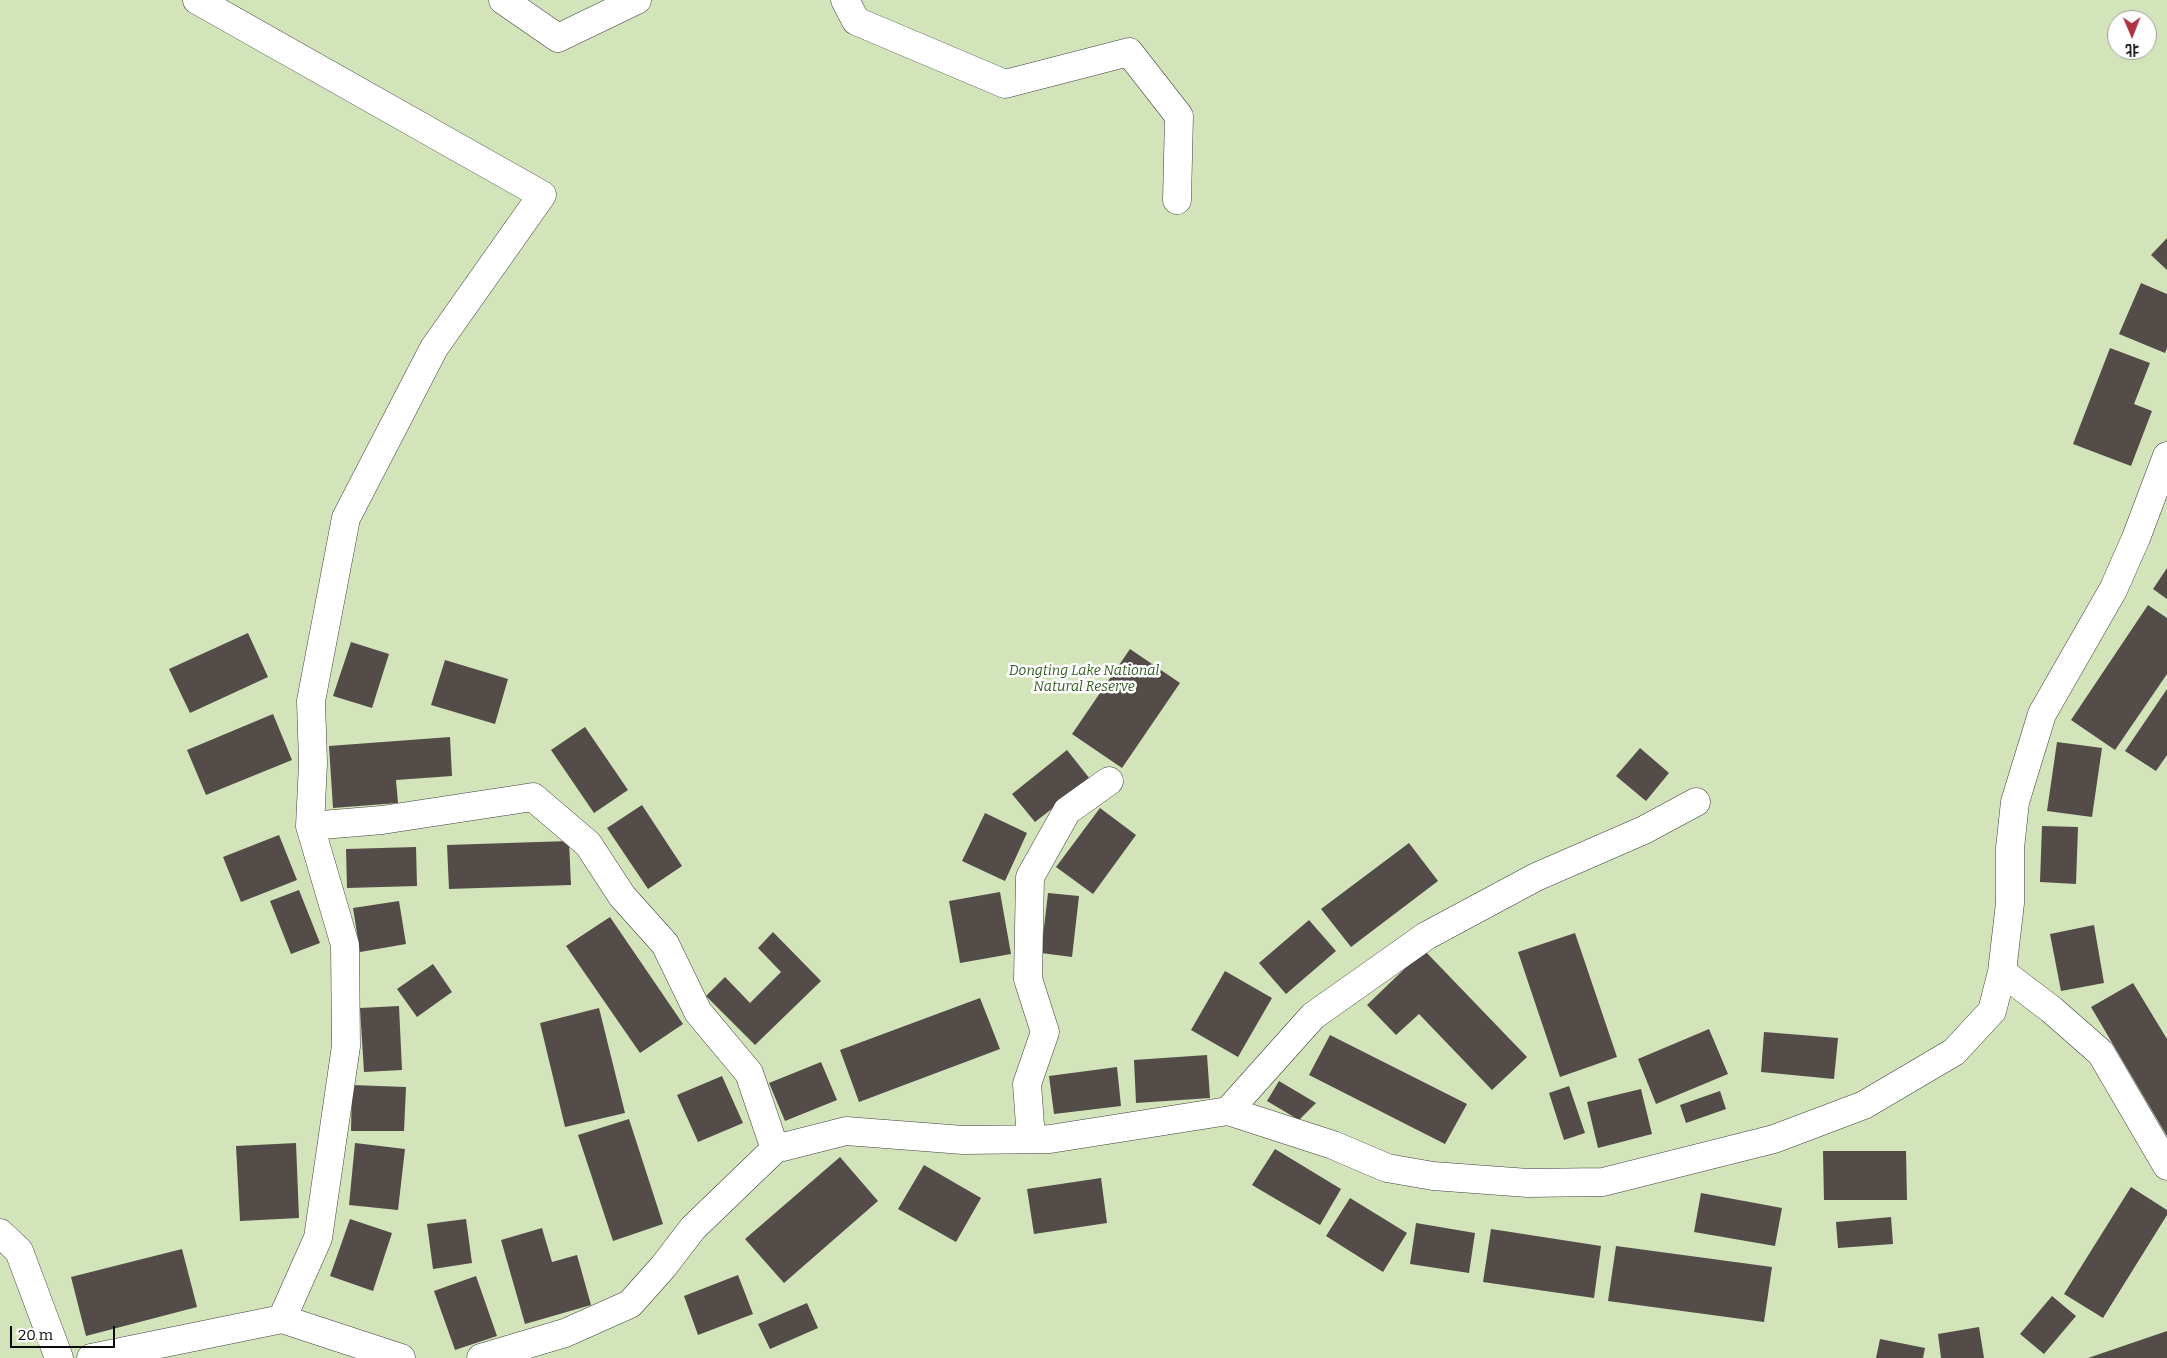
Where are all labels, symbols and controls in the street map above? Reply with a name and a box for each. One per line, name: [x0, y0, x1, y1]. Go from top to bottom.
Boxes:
north arrow: [2107, 10, 2157, 60]
text: 北: [2125, 41, 2139, 58]
park label: Dongting Lake National Natural Reserve: [1009, 663, 1159, 696]
scale bar: [12, 1316, 118, 1348]
text: 20 m: [18, 1326, 53, 1344]

